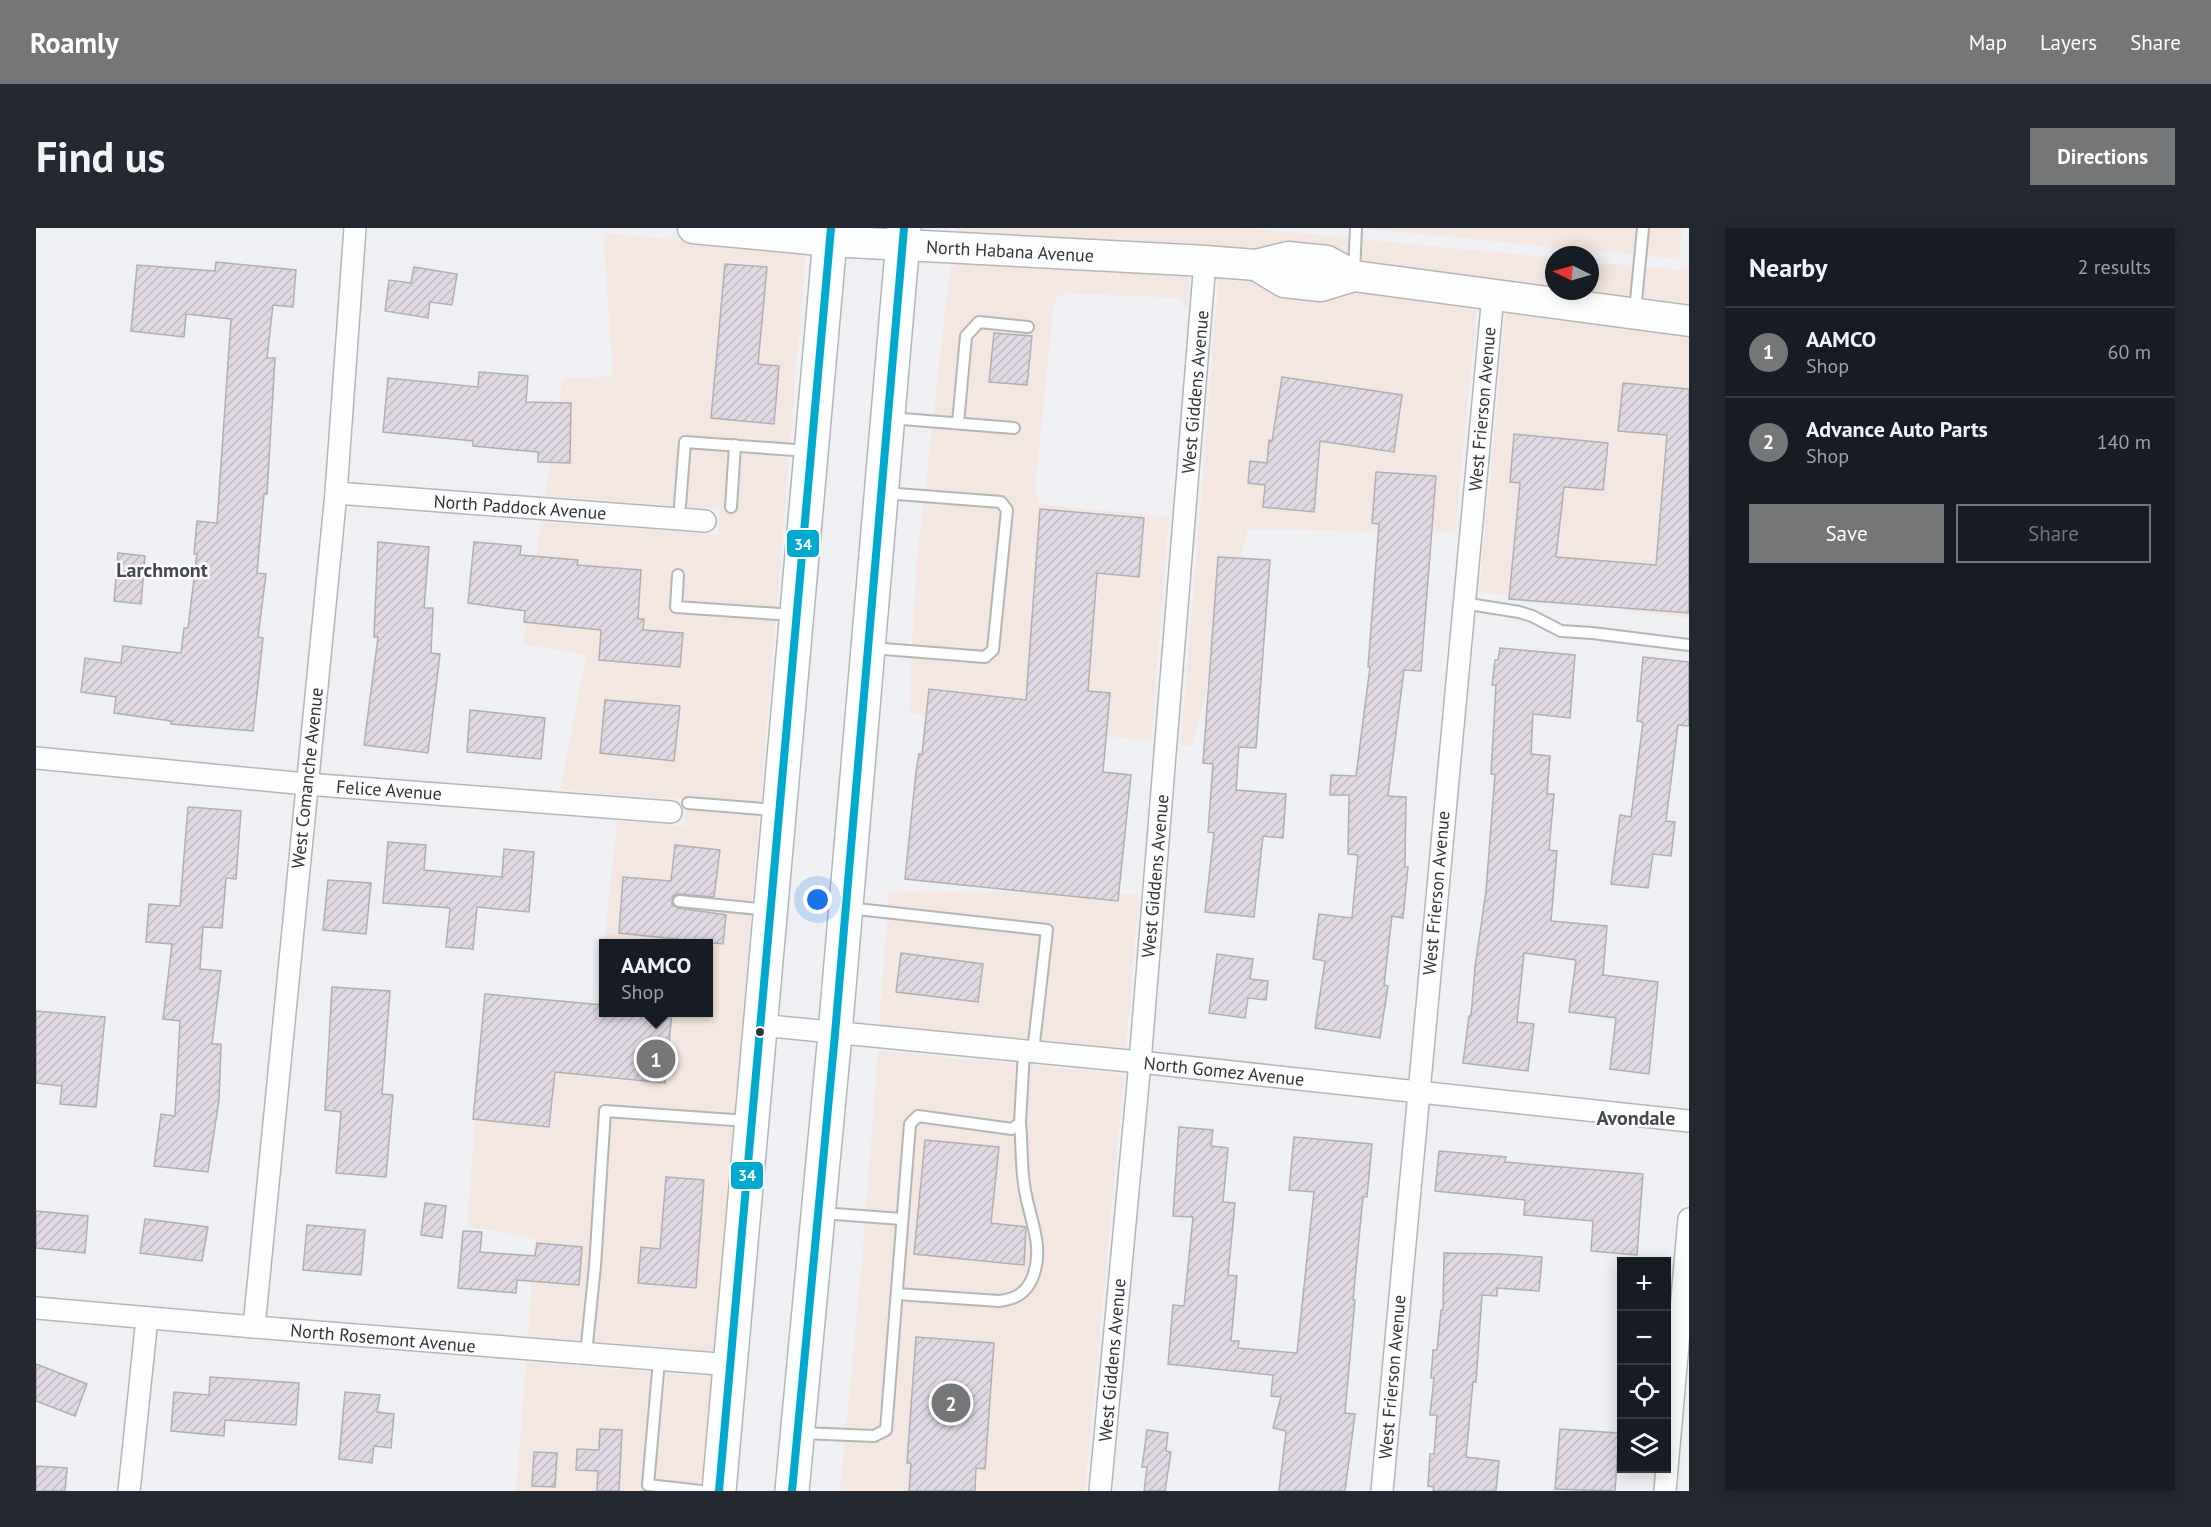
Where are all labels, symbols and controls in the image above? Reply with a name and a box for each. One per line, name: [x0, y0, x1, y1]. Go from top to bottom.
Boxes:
text: Roamly: [30, 24, 119, 61]
text: Map: [1969, 29, 2007, 56]
text: Layers: [2040, 29, 2097, 56]
text: Share: [2130, 29, 2181, 56]
button: Directions: [2030, 128, 2175, 185]
text: Find us: [36, 129, 165, 184]
street label: North Habana Avenue: [925, 235, 1095, 267]
north arrow: [1545, 246, 1599, 300]
text: Nearby: [1749, 251, 1827, 284]
text: 2 results: [2078, 254, 2151, 280]
street label: West Giddens Avenue: [1176, 309, 1214, 475]
text: AAMCO: [1806, 325, 1876, 353]
street label: West Frierson Avenue: [1463, 326, 1501, 492]
text: 1: [1763, 339, 1774, 365]
text: 60 m: [2108, 339, 2151, 365]
text: Shop: [1806, 353, 1849, 379]
text: Advance Auto Parts: [1806, 415, 1988, 443]
text: 2: [1763, 429, 1774, 455]
text: 140 m: [2097, 429, 2151, 455]
text: Shop: [1806, 443, 1849, 469]
street label: North Paddock Avenue: [433, 489, 607, 525]
button: Save: [1749, 504, 1944, 563]
button: Share: [1956, 504, 2151, 563]
line badge: 34: [786, 529, 820, 558]
text: 34: [794, 534, 812, 554]
district label: Larchmont: [116, 557, 208, 583]
street label: West Comanche Avenue: [286, 686, 328, 870]
street label: Felice Avenue: [335, 775, 443, 805]
street label: West Giddens Avenue: [1136, 793, 1174, 959]
street label: West Frierson Avenue: [1417, 810, 1455, 976]
your location: [803, 885, 832, 914]
popup: [599, 939, 713, 1017]
text: AAMCO: [621, 951, 691, 979]
text: Shop: [621, 979, 664, 1005]
unlabelled marker: [754, 1026, 766, 1038]
pin: 1: [636, 1036, 676, 1082]
street label: North Gomez Avenue: [1143, 1051, 1305, 1091]
district label: Avondale: [1597, 1105, 1675, 1131]
line badge: 34: [730, 1161, 764, 1190]
text: 34: [738, 1165, 756, 1185]
map controls: [1617, 1257, 1671, 1473]
button: +: [1617, 1257, 1671, 1311]
street label: West Giddens Avenue: [1093, 1277, 1131, 1443]
street label: West Frierson Avenue: [1373, 1294, 1411, 1460]
button: −: [1617, 1311, 1671, 1365]
street label: North Rosemont Avenue: [289, 1318, 477, 1358]
button: locate: [1617, 1365, 1671, 1419]
pin: 2: [932, 1380, 970, 1426]
button: layers: [1617, 1419, 1671, 1473]

